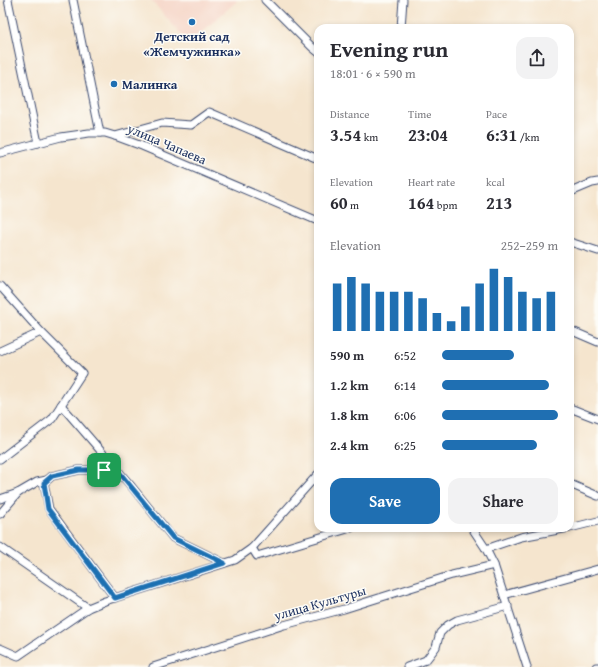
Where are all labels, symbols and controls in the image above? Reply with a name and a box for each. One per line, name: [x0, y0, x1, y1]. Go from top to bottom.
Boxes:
marker: Детский сад «Жемчужинка»: [187, 17, 197, 27]
place label: Детский сад «Жемчужинка»: [143, 27, 241, 61]
text: Evening run: [330, 33, 448, 65]
button: share: [516, 37, 558, 79]
text: 18:01 · 6 × 590 m: [330, 64, 416, 83]
place label: Малинка: [122, 75, 178, 94]
marker: Малинка: [109, 79, 119, 89]
text: Distance: [330, 106, 369, 122]
text: Time: [408, 106, 431, 122]
text: Pace: [486, 106, 507, 122]
street label: улица Чапаева: [124, 118, 210, 170]
text: 3.54: [330, 122, 361, 147]
text: 23:04: [408, 122, 448, 147]
text: 6:31: [486, 122, 517, 147]
text: km: [361, 129, 378, 145]
text: /km: [517, 129, 539, 145]
text: Elevation: [330, 174, 373, 190]
text: Heart rate: [408, 174, 455, 190]
text: kcal: [486, 174, 505, 190]
text: 60: [330, 190, 348, 215]
text: 164: [408, 190, 434, 215]
text: 213: [486, 190, 512, 215]
text: m: [348, 197, 359, 213]
text: bpm: [434, 197, 457, 213]
text: Elevation: [330, 236, 381, 255]
text: 252–259 m: [501, 236, 558, 255]
text: 590 m: [330, 346, 364, 365]
text: 6:52: [394, 346, 416, 365]
text: 1.2 km: [330, 376, 369, 395]
text: 6:14: [394, 376, 416, 395]
text: 1.8 km: [330, 406, 369, 425]
text: 6:06: [394, 406, 416, 425]
text: 2.4 km: [330, 436, 369, 455]
text: 6:25: [394, 436, 416, 455]
pin: [87, 453, 121, 487]
icon: arrive: [93, 459, 115, 481]
button: Save: [330, 478, 440, 524]
button: Share: [448, 478, 558, 524]
street label: улица Культуры: [271, 581, 368, 625]

